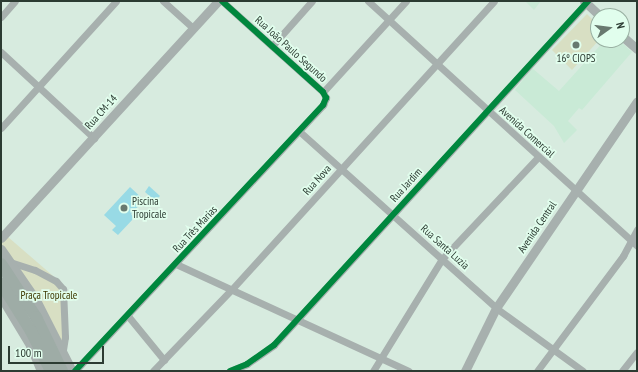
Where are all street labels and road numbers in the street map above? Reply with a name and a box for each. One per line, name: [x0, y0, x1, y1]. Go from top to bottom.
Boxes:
street label: Rua João Paulo Segundo: [252, 13, 330, 85]
street label: Rua CM-14: [82, 92, 120, 132]
street label: Avenida Comercial: [497, 104, 557, 160]
street label: Rua Nova: [300, 162, 334, 198]
street label: Rua Jardim: [387, 165, 425, 205]
street label: Avenida Central: [515, 199, 559, 255]
street label: Rua Três Marias: [170, 203, 220, 255]
street label: Rua Santa Luzia: [418, 222, 472, 272]

